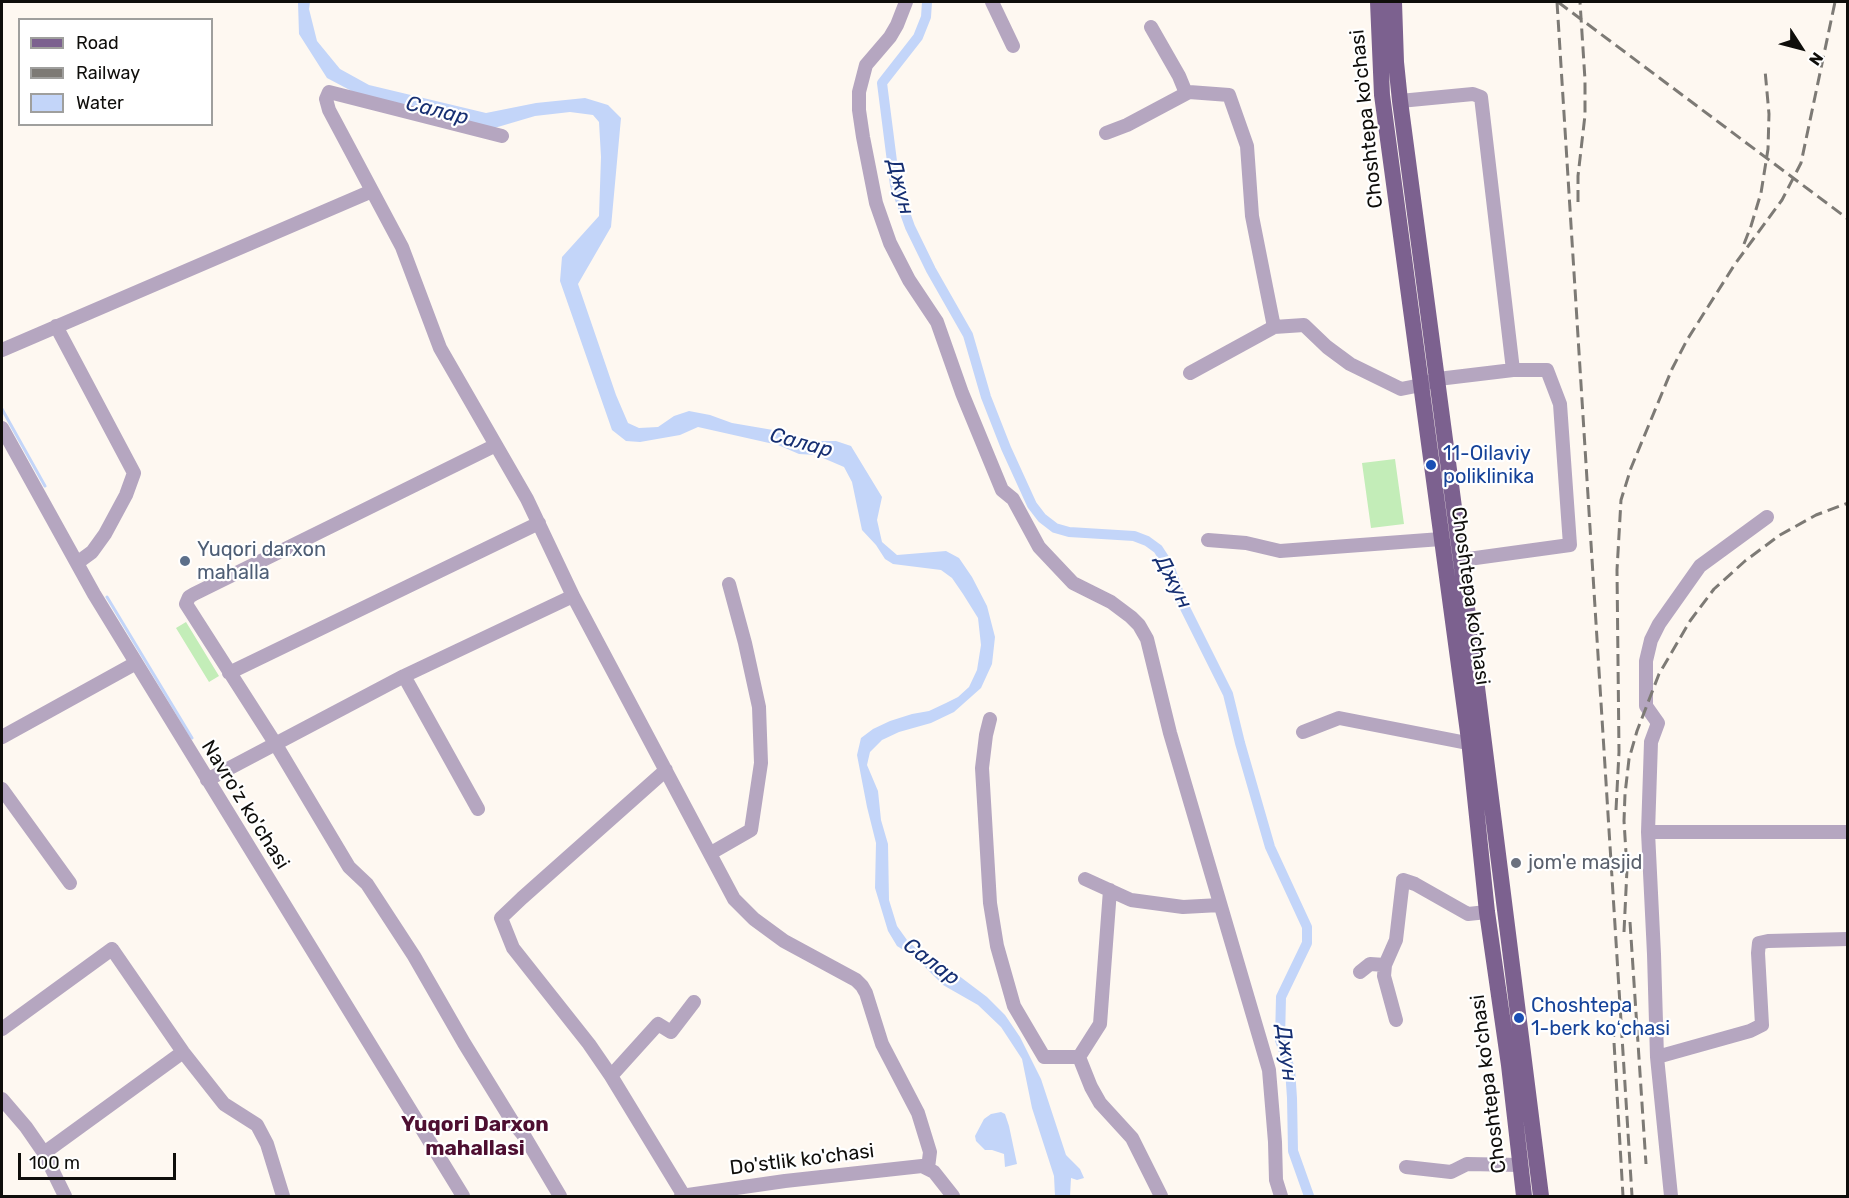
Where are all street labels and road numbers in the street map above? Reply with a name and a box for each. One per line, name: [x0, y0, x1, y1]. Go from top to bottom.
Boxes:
street label: Choshtepa ko'chasi: [1346, 28, 1388, 210]
street label: Choshtepa ko'chasi: [1446, 505, 1494, 687]
street label: Navro'z ko'chasi: [196, 736, 294, 874]
street label: Choshtepa ko'chasi: [1466, 993, 1512, 1175]
street label: Do'stlik ko'chasi: [728, 1139, 876, 1181]

